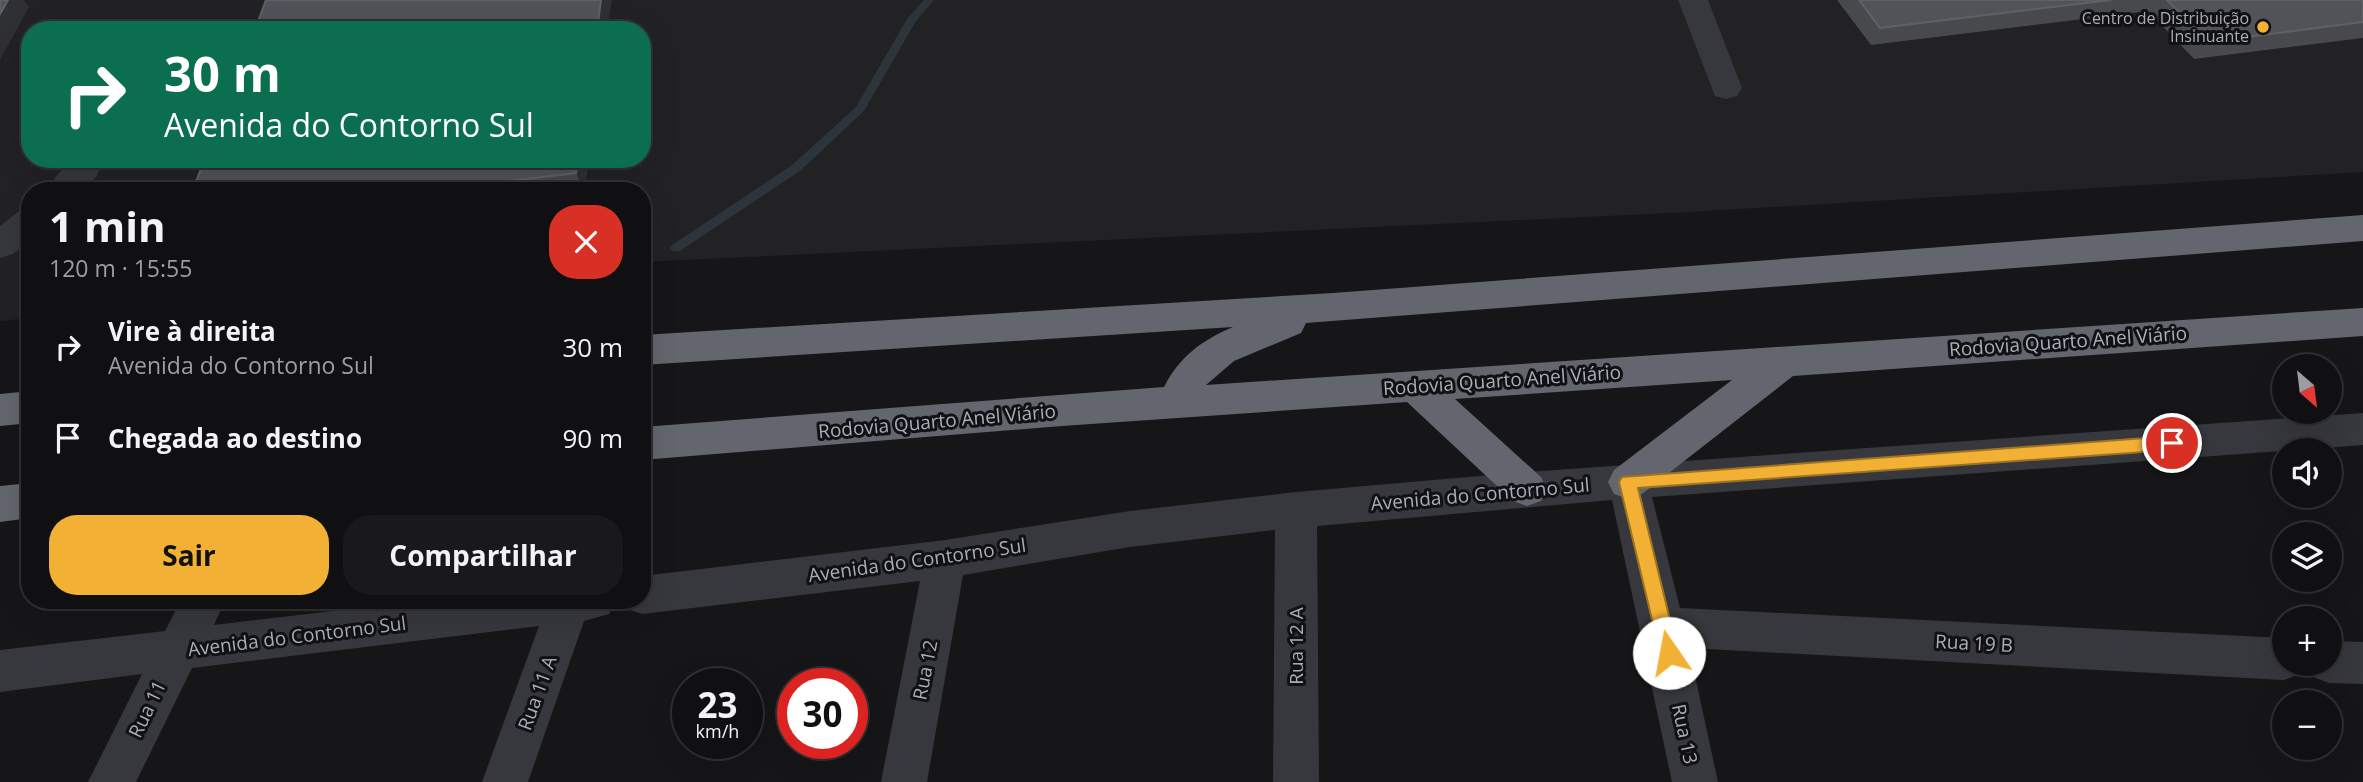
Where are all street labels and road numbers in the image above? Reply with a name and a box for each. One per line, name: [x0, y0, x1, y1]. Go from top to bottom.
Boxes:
street label: Rodovia Quarto Anel Viário: [1948, 320, 2188, 362]
street label: Rodovia Quarto Anel Viário: [1382, 359, 1622, 401]
street label: Rodovia Quarto Anel Viário: [817, 398, 1057, 444]
street label: Avenida do Contorno Sul: [1369, 471, 1591, 517]
street label: Avenida do Contorno Sul: [806, 532, 1028, 588]
street label: Rua 12 A: [1283, 607, 1309, 685]
street label: Avenida do Contorno Sul: [186, 610, 408, 662]
street label: Rua 19 B: [1934, 628, 2014, 658]
street label: Rua 12: [906, 638, 944, 702]
street label: Rua 11 A: [512, 652, 562, 734]
street label: Rua 11: [122, 676, 172, 742]
street label: Rua 13: [1666, 702, 1704, 766]

